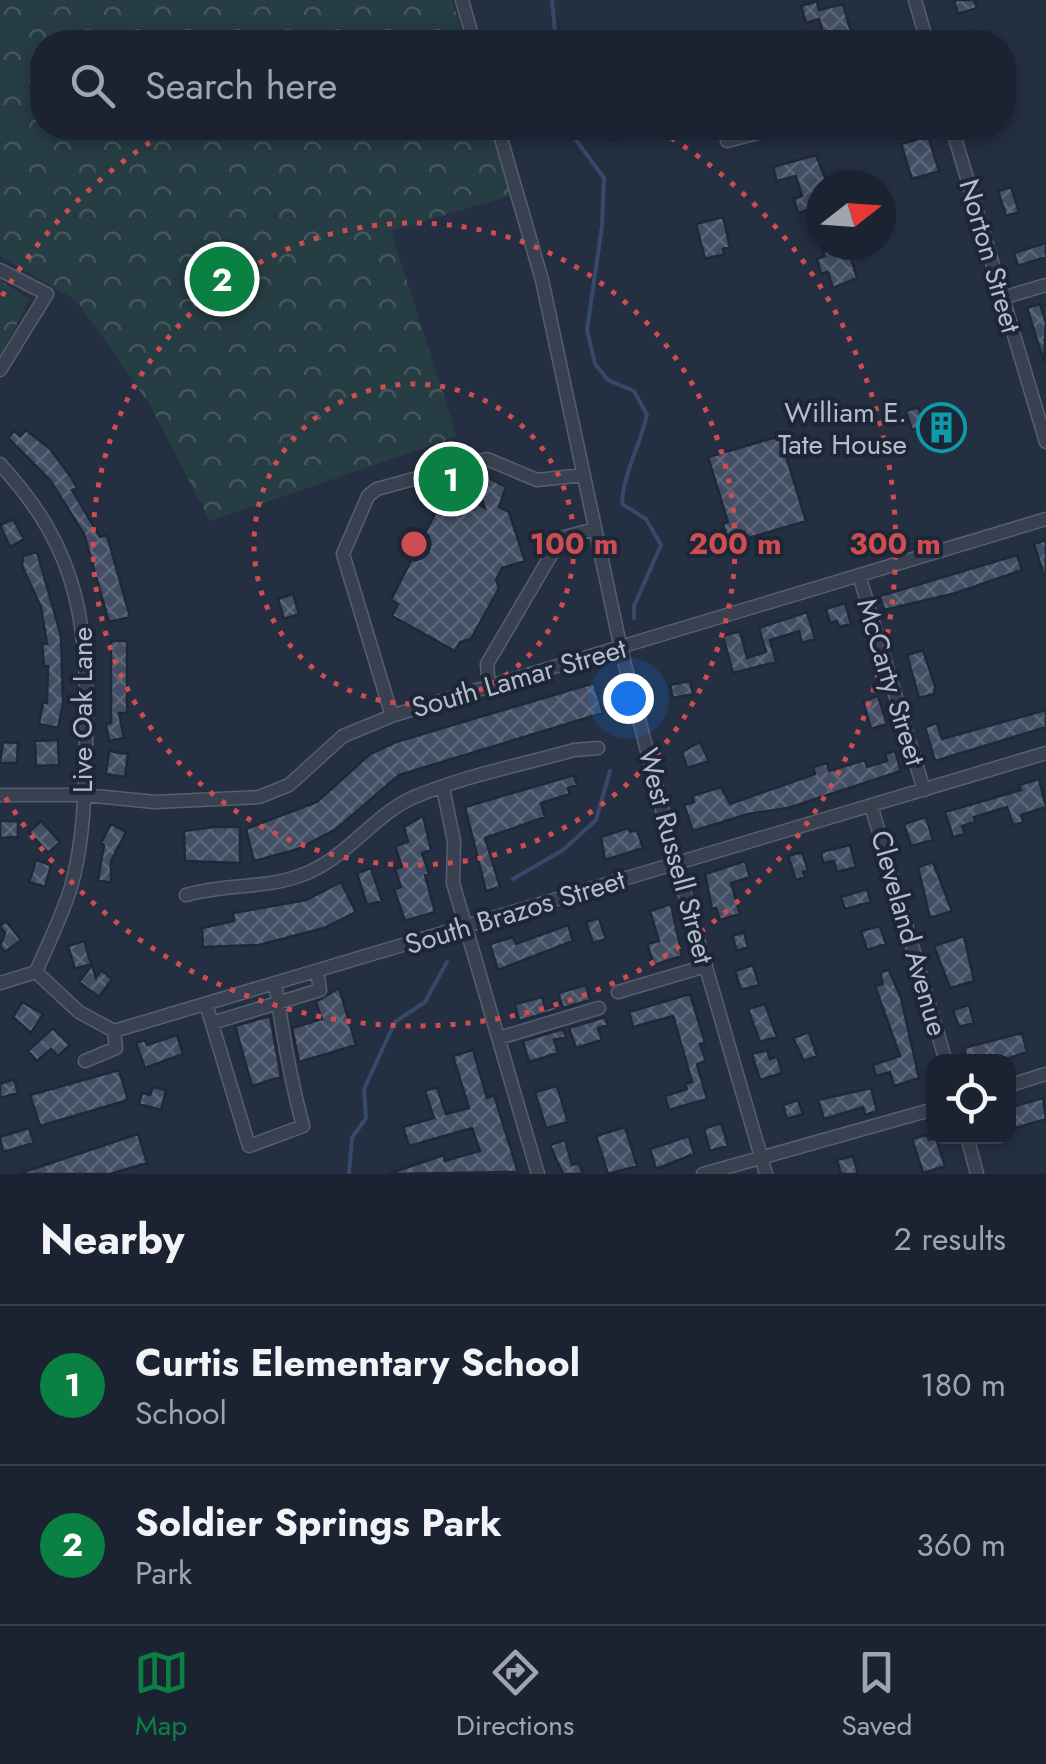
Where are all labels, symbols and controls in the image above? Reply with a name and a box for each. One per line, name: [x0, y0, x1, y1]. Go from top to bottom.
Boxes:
search box: [30, 30, 1016, 140]
icon: search: [65, 58, 120, 113]
text: Search here: [145, 58, 337, 113]
north arrow: [806, 170, 896, 260]
street label: Norton Street: [948, 174, 1032, 338]
pin: 2: [190, 242, 254, 316]
place label: William E. Tate House: [778, 392, 907, 465]
building icon: William E. Tate House: [916, 402, 968, 454]
pin: 1: [418, 442, 484, 516]
text: 100 m: [530, 522, 618, 565]
text: 200 m: [689, 522, 782, 565]
text: 300 m: [849, 522, 941, 565]
centre of rings: [396, 526, 432, 562]
street label: McCarty Street: [846, 593, 936, 771]
street label: Live Oak Lane: [62, 627, 103, 793]
street label: South Lamar Street: [407, 628, 631, 728]
your location: [603, 673, 654, 724]
street label: West Russell Street: [627, 744, 725, 969]
street label: Cleveland Avenue: [860, 825, 958, 1041]
street label: South Brazos Street: [400, 859, 630, 965]
map controls: [926, 1054, 1016, 1144]
button: locate: [926, 1054, 1016, 1144]
text: Nearby: [40, 1209, 184, 1270]
text: 2 results: [894, 1216, 1006, 1262]
text: Curtis Elementary School: [135, 1335, 580, 1390]
text: 1: [64, 1362, 81, 1408]
text: 180 m: [920, 1362, 1006, 1408]
text: School: [135, 1390, 227, 1436]
text: Soldier Springs Park: [135, 1495, 502, 1550]
text: 2: [62, 1522, 83, 1568]
text: 360 m: [916, 1522, 1006, 1568]
text: Park: [135, 1550, 192, 1596]
tab: Map: [134, 1645, 189, 1746]
tab: Directions: [456, 1645, 574, 1746]
tab: Saved: [841, 1645, 912, 1746]

